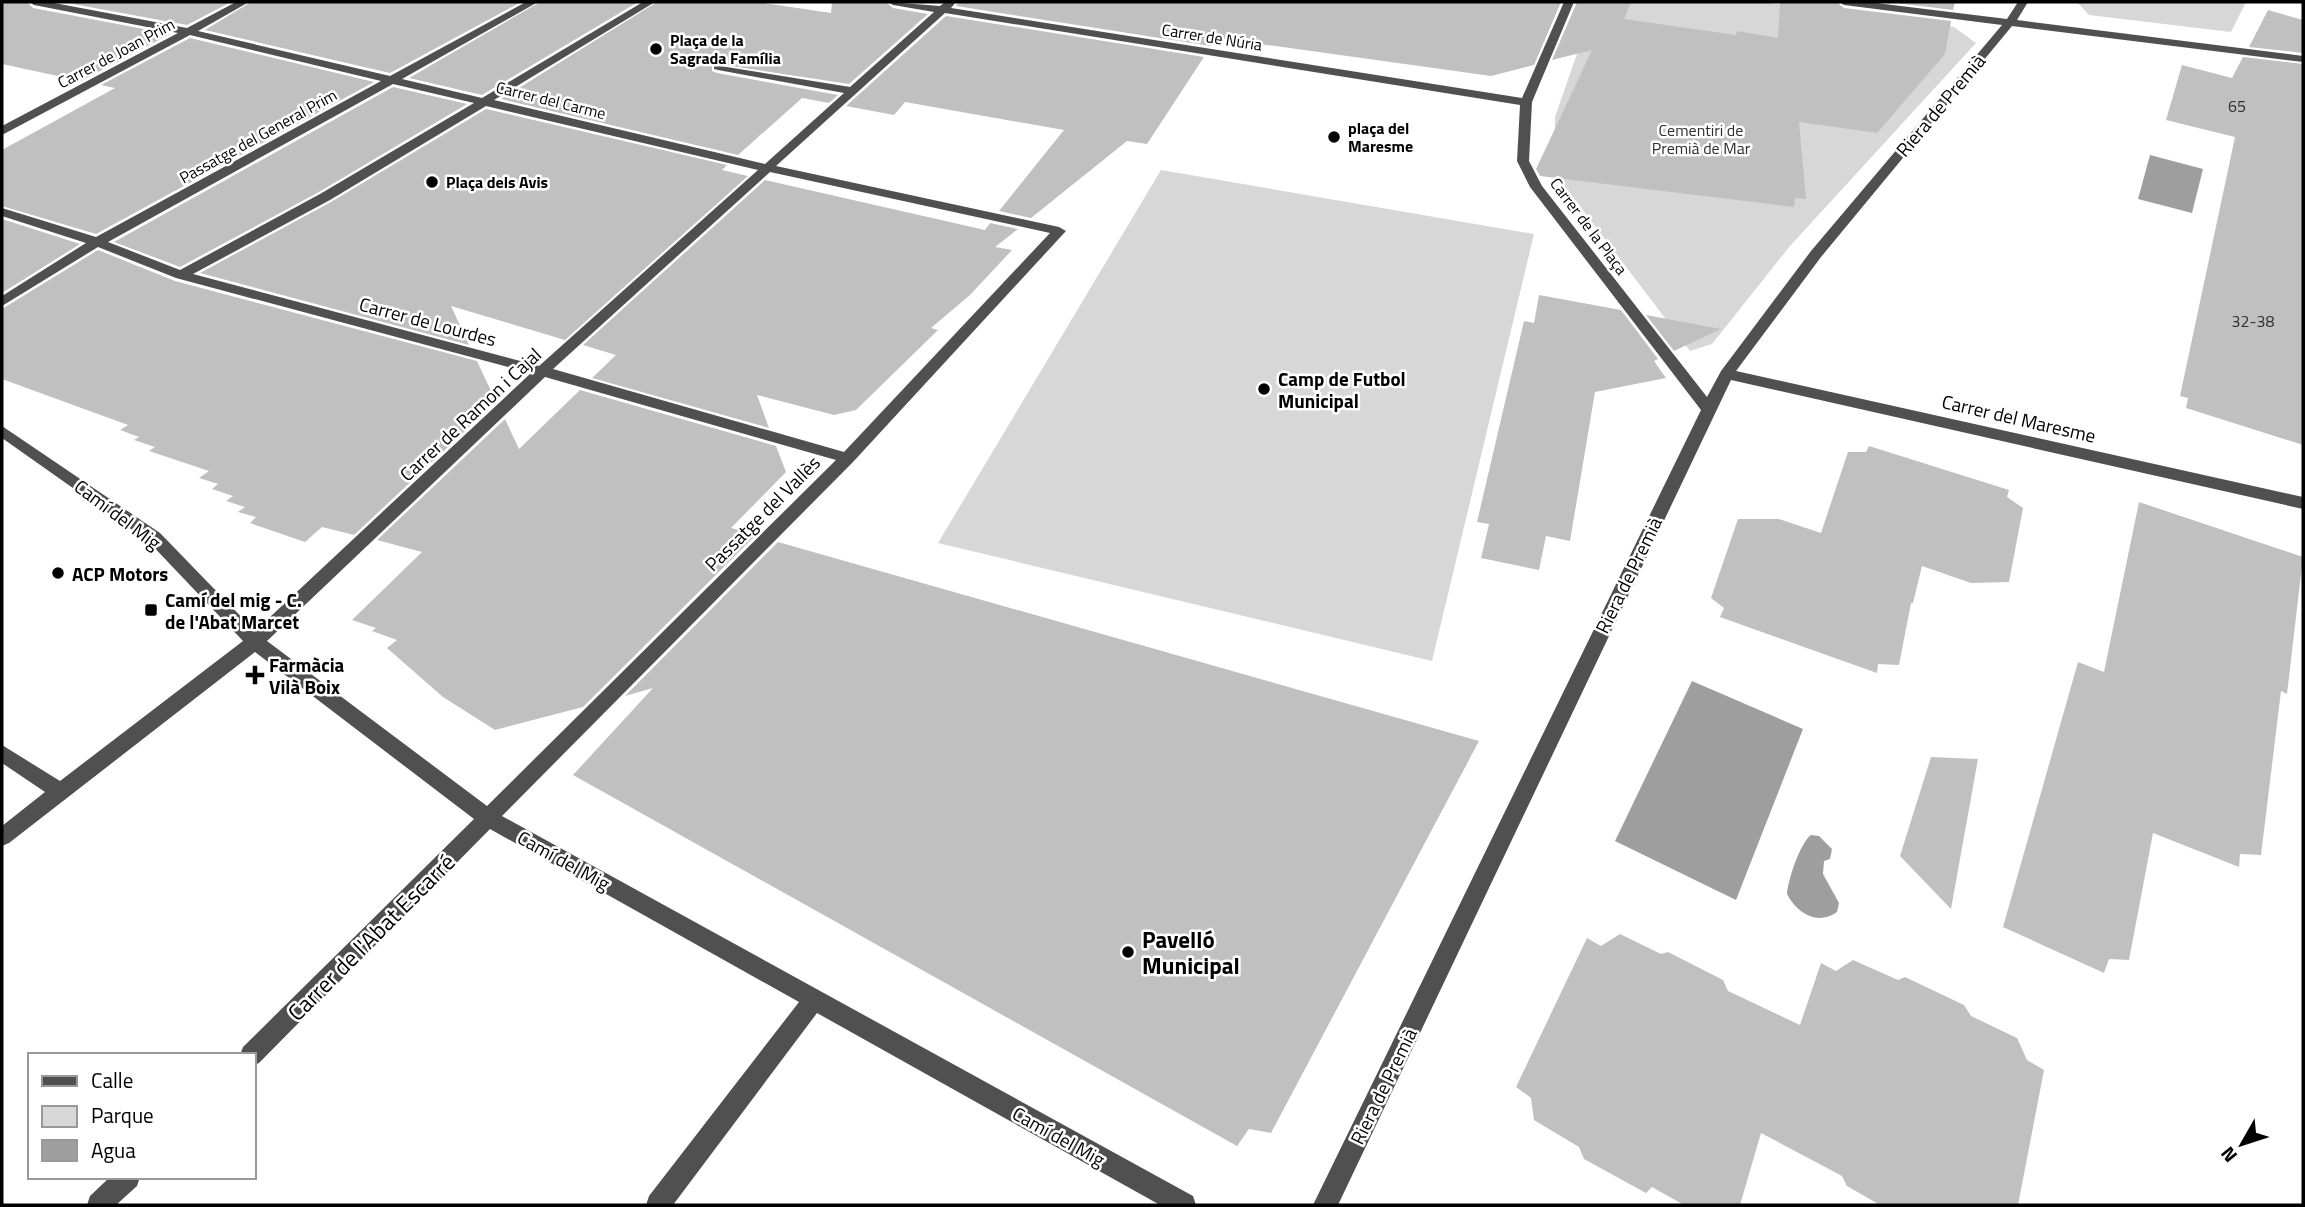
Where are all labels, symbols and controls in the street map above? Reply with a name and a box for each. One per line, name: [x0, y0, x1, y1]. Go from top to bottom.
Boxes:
street label: Carrer de Joan Prim: [53, 12, 179, 94]
street label: Carrer de Núria: [1160, 17, 1264, 57]
place label: Plaça de la Sagrada Família: [670, 28, 781, 70]
marker: Plaça de la Sagrada Família: [648, 41, 664, 57]
street label: Riera de Premià: [1888, 47, 1992, 163]
street label: Carrer del Carme: [494, 75, 608, 125]
street label: Passatge del General Prim: [175, 83, 341, 189]
house number: 65: [2228, 94, 2246, 118]
place label: plaça del Maresme: [1348, 116, 1413, 158]
park label: Cementiri de Premià de Mar: [1652, 118, 1751, 160]
marker: plaça del Maresme: [1326, 129, 1342, 145]
place label: Plaça dels Avis: [446, 170, 548, 194]
street label: Carrer de la Plaça: [1544, 172, 1634, 280]
marker: Plaça dels Avis: [424, 174, 440, 190]
street label: Carrer de Lourdes: [356, 289, 500, 353]
house number: 32-38: [2232, 309, 2274, 333]
street label: Carrer de Ramon i Cajal: [393, 340, 547, 488]
place label: Camp de Futbol Municipal: [1278, 364, 1406, 415]
marker: Camp de Futbol Municipal: [1256, 381, 1272, 397]
street label: Carrer del Maresme: [1939, 386, 2099, 450]
street label: Passatge del Vallès: [697, 448, 827, 578]
street label: Camí del Mig: [68, 472, 168, 556]
street label: Riera de Premià: [1587, 511, 1669, 638]
place label: ACP Motors: [72, 559, 168, 588]
marker: ACP Motors: [50, 565, 66, 581]
place label: Camí del mig - C. de l'Abat Marcet: [165, 585, 302, 636]
marker: Camí del mig - C. de l'Abat Marcet: [143, 602, 159, 618]
place label: Farmàcia Vilà Boix: [269, 650, 345, 701]
marker: Farmàcia Vilà Boix: [247, 667, 263, 683]
street label: Camí del Mig: [512, 823, 616, 898]
street label: Carrer de l'Abat Escarré: [279, 845, 463, 1029]
place label: Pavelló Municipal: [1142, 922, 1240, 983]
marker: Pavelló Municipal: [1120, 944, 1136, 960]
street label: Riera de Premià: [1342, 1022, 1424, 1149]
legend: [28, 1053, 256, 1179]
text: Calle: [91, 1064, 133, 1096]
text: Parque: [91, 1099, 154, 1131]
street label: Camí del Mig: [1007, 1099, 1111, 1174]
north arrow: [2207, 1109, 2277, 1179]
text: Agua: [91, 1134, 136, 1166]
text: N: [2213, 1141, 2244, 1169]

